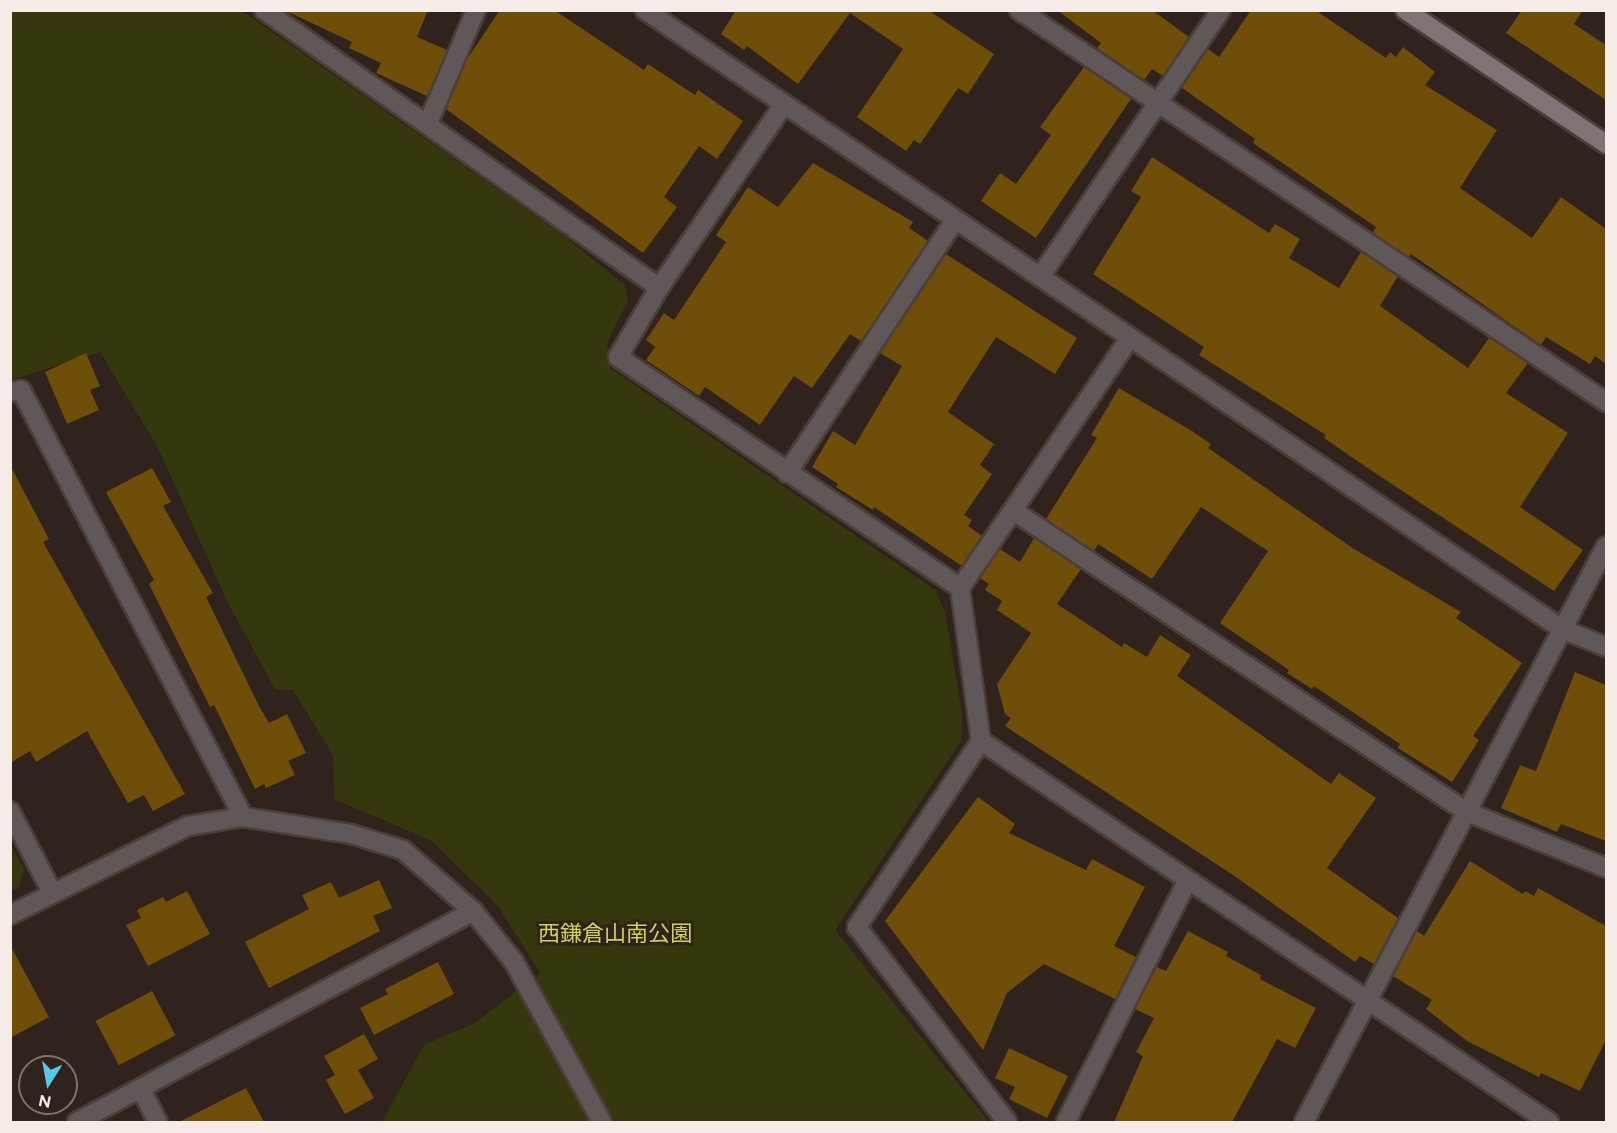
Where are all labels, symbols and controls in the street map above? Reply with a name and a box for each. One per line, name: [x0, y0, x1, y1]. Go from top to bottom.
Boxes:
park label: 西鎌倉山南公園: [538, 921, 692, 947]
north arrow: [18, 1055, 78, 1115]
text: N: [37, 1091, 53, 1112]

